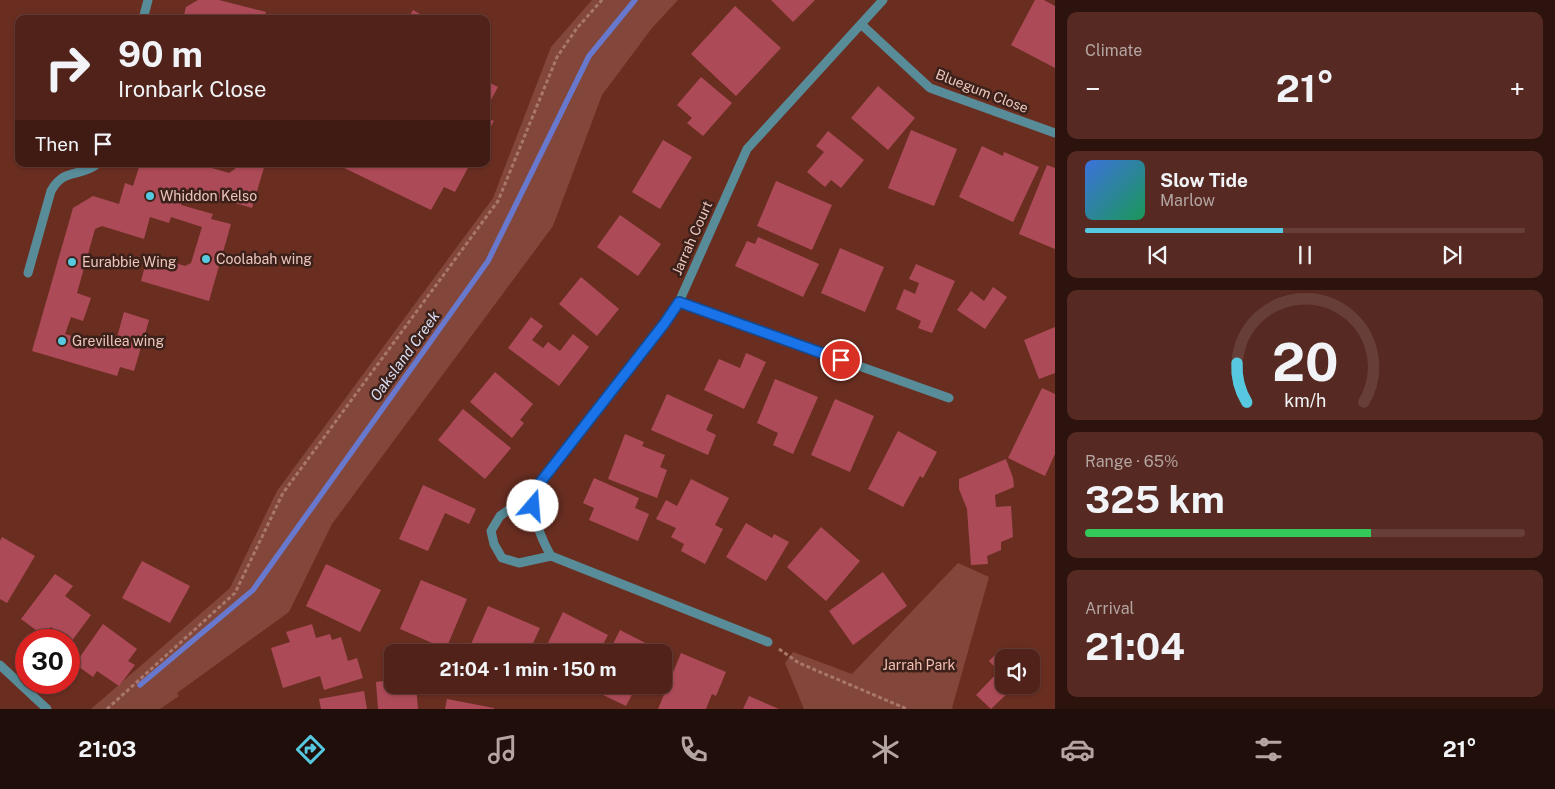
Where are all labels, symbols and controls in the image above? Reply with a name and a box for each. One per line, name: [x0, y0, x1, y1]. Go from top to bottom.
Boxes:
text: 90 m: [118, 34, 203, 75]
icon: right: [35, 35, 100, 100]
text: Climate: [1085, 41, 1142, 60]
street label: Bluegum Close: [933, 66, 1031, 116]
text: 21°: [1276, 66, 1334, 111]
text: −: [1085, 72, 1101, 105]
text: +: [1509, 72, 1525, 105]
text: Ironbark Close: [118, 76, 266, 102]
icon: arrive: [89, 130, 117, 158]
text: Then: [35, 133, 79, 155]
text: Slow Tide: [1160, 169, 1248, 191]
place label: Whiddon Kelso: [160, 188, 257, 204]
marker: Whiddon Kelso: [144, 190, 156, 202]
text: Marlow: [1160, 191, 1215, 210]
street label: Jarrah Court: [669, 198, 715, 278]
icon: previous: [1144, 241, 1172, 269]
icon: pause: [1291, 241, 1319, 269]
icon: next: [1438, 241, 1466, 269]
place label: Coolabah wing: [216, 251, 312, 267]
marker: Coolabah wing: [200, 253, 212, 265]
place label: Eurabbie Wing: [82, 254, 177, 270]
marker: Eurabbie Wing: [66, 256, 78, 268]
water label: Oaksland Creek: [366, 307, 443, 404]
text: 20: [1272, 332, 1338, 393]
place label: Grevillea wing: [72, 333, 164, 349]
marker: Grevillea wing: [56, 335, 68, 347]
pin: [820, 339, 862, 381]
icon: arrive: [827, 346, 855, 374]
text: km/h: [1284, 390, 1326, 411]
text: Range · 65%: [1085, 452, 1178, 471]
text: 325 km: [1085, 477, 1225, 522]
position arrow: [506, 479, 558, 531]
text: Arrival: [1085, 599, 1134, 618]
text: 21:04: [1085, 624, 1185, 669]
speed limit sign: 30: [15, 629, 80, 694]
map controls: [995, 649, 1040, 694]
button: sound: [995, 649, 1040, 694]
park label: Jarrah Park: [883, 657, 956, 673]
text: 21:04 · 1 min · 150 m: [439, 658, 617, 680]
icon: directions: [293, 732, 328, 767]
icon: music: [485, 732, 520, 767]
icon: phone: [676, 732, 711, 767]
icon: climate: [868, 732, 903, 767]
icon: car: [1060, 732, 1095, 767]
icon: filters: [1251, 732, 1286, 767]
text: 21:03: [78, 736, 136, 762]
text: 21°: [1443, 736, 1477, 762]

